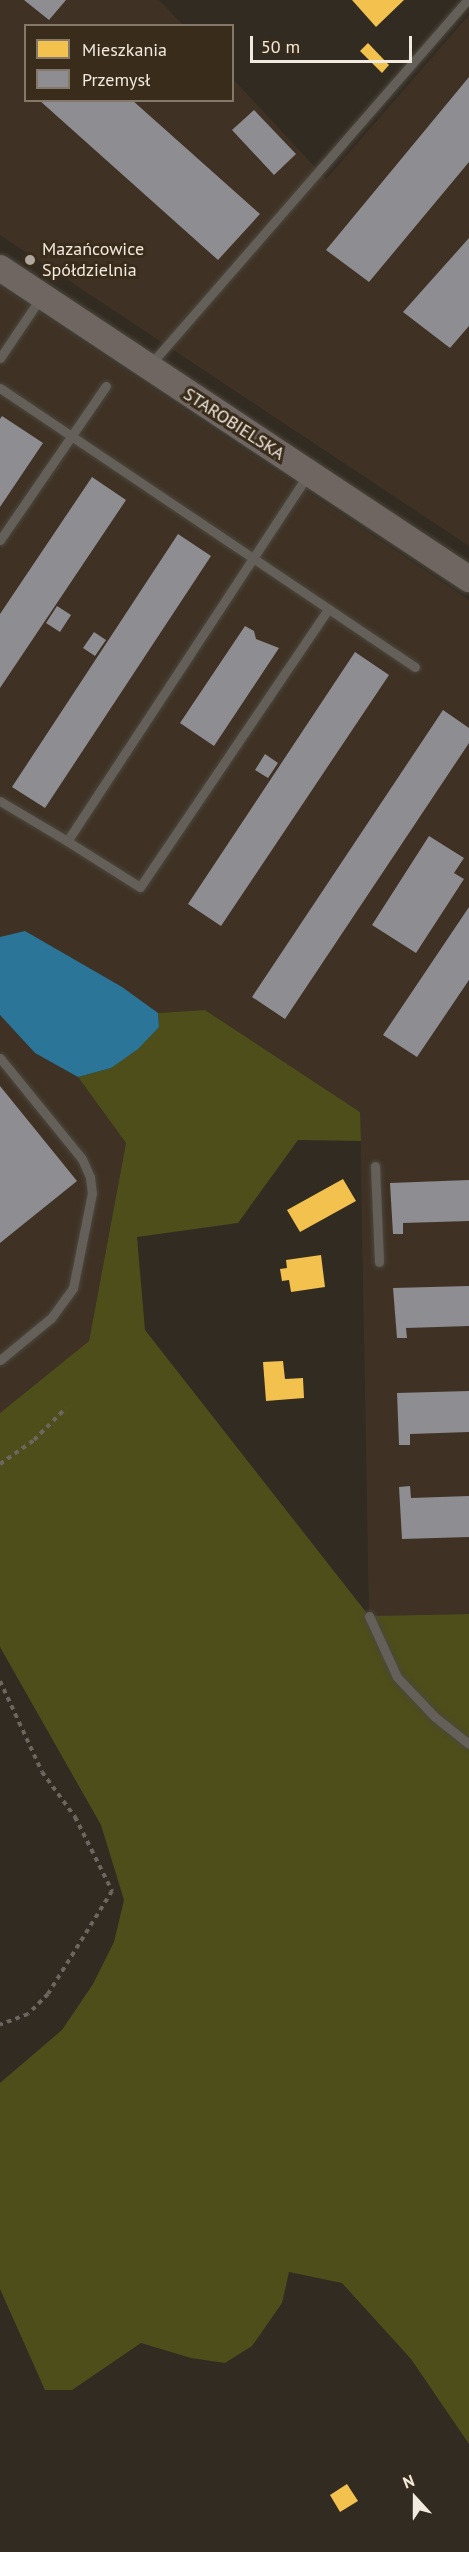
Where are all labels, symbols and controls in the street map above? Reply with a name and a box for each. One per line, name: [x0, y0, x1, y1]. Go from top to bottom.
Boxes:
legend: [24, 24, 234, 102]
scale bar: [253, 24, 415, 62]
text: 50 m: [261, 35, 300, 58]
text: Mieszkania: [82, 38, 167, 61]
text: Przemysł: [82, 68, 150, 91]
place label: Mazańcowice Spółdzielnia: [42, 239, 144, 282]
marker: Mazańcowice Spółdzielnia: [23, 253, 37, 267]
street label: STAROBIELSKA: [179, 383, 289, 465]
north arrow: [385, 2468, 445, 2528]
text: N: [400, 2470, 417, 2492]

